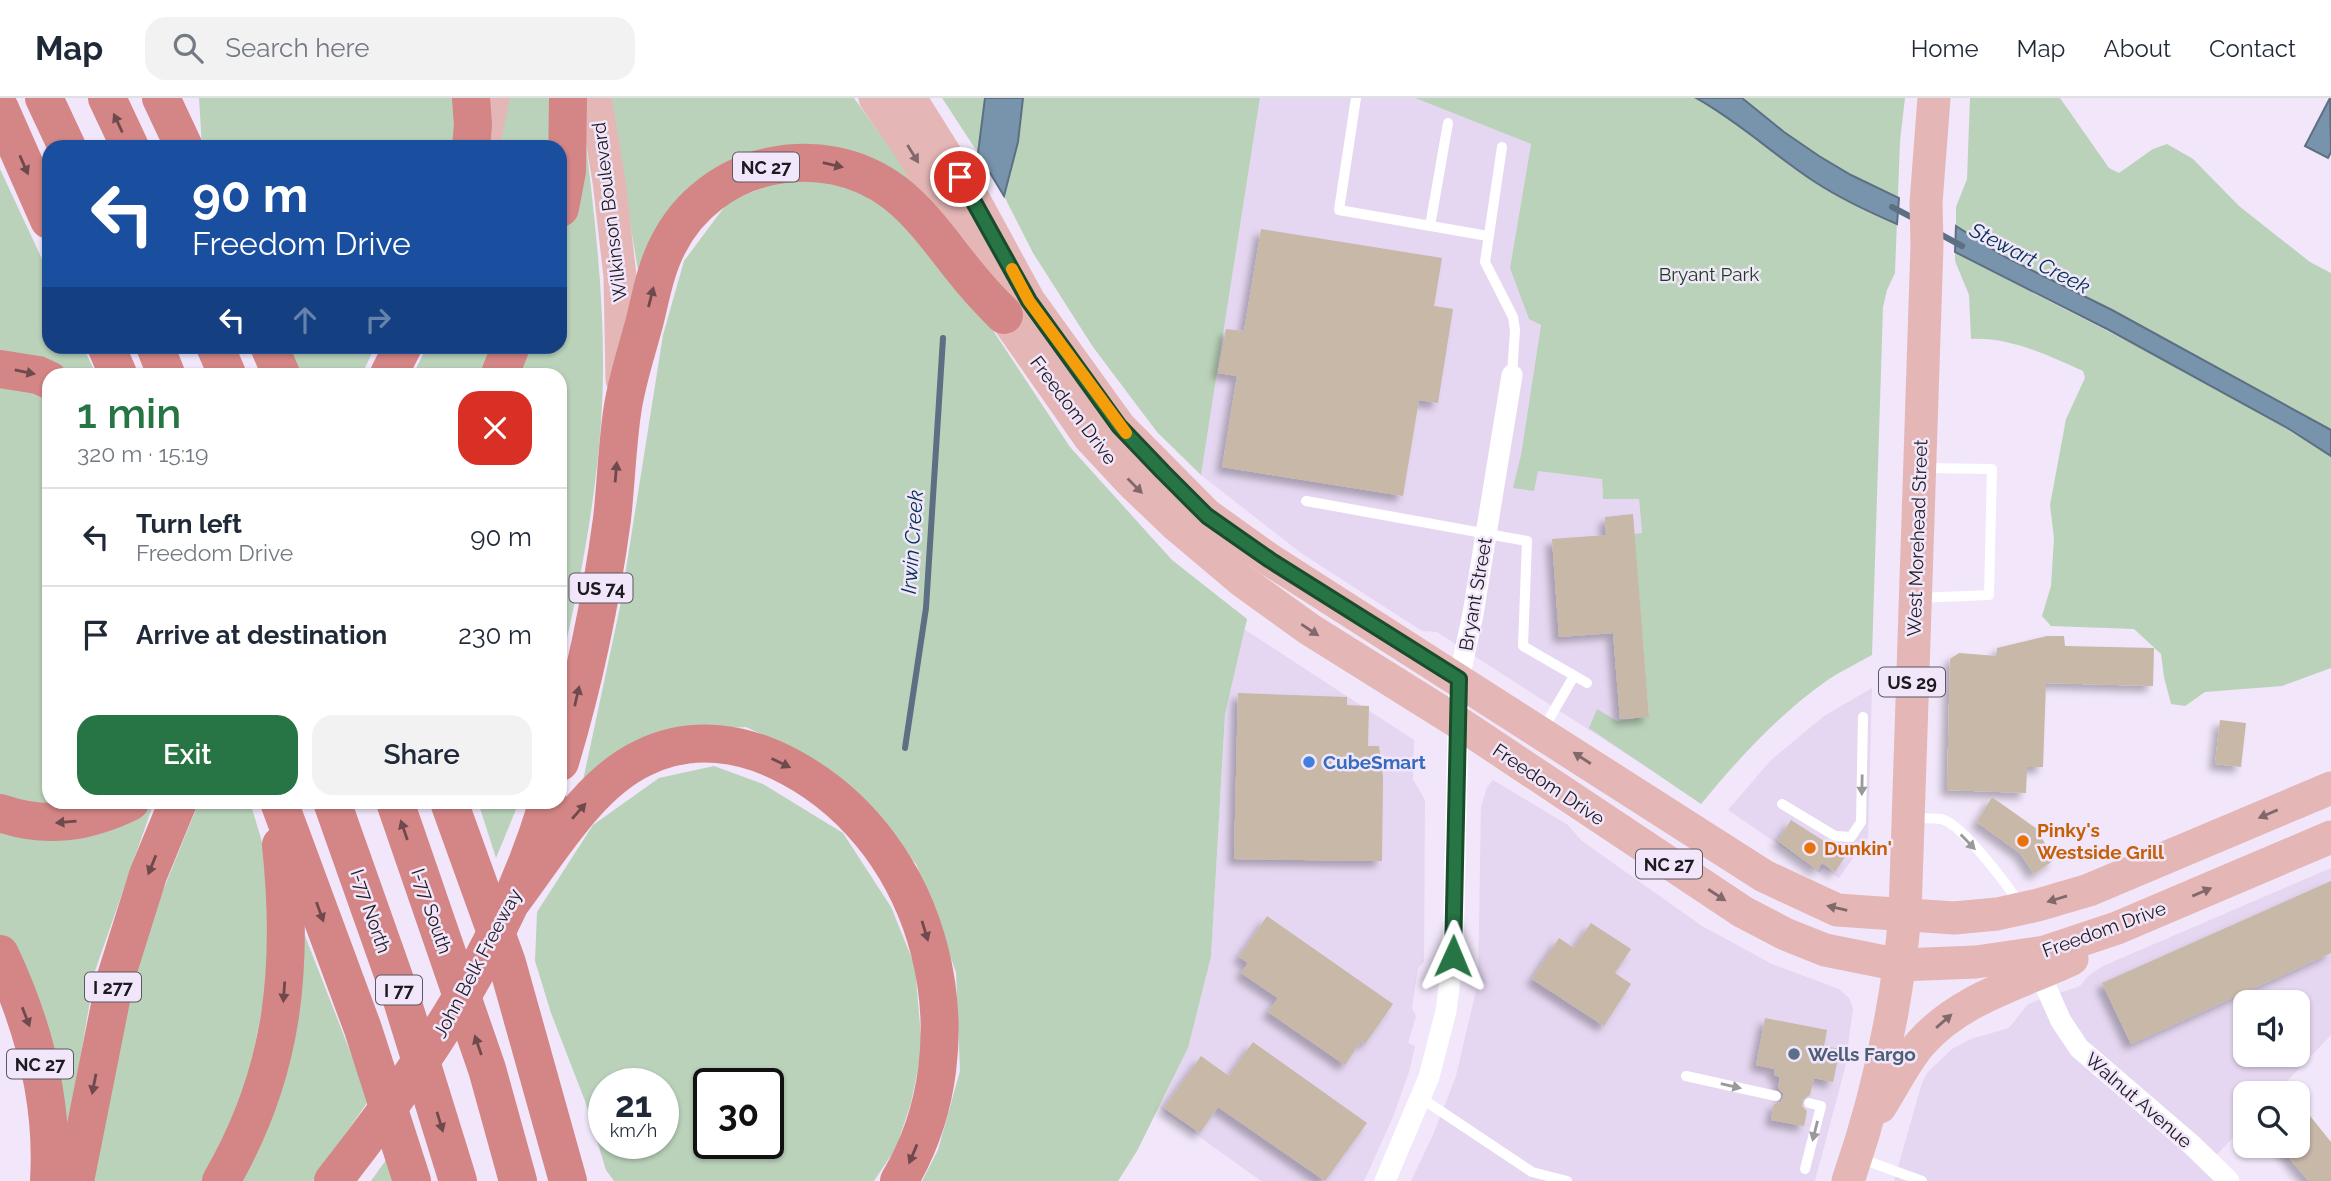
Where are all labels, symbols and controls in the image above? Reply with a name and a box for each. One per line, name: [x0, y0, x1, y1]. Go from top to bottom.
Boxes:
search box: [145, 17, 635, 80]
text: Map: [35, 29, 103, 68]
icon: search: [169, 29, 207, 67]
text: Search here: [225, 33, 370, 63]
text: Home: [1911, 34, 1979, 63]
text: Map: [2017, 34, 2065, 63]
text: About: [2103, 34, 2171, 63]
text: Contact: [2209, 34, 2296, 63]
one-way arrow: [112, 112, 123, 133]
street label: Wilkinson Boulevard: [587, 121, 631, 303]
one-way arrow: [906, 145, 919, 164]
pin: [930, 147, 990, 207]
road number: NC 27: [733, 153, 799, 182]
one-way arrow: [19, 154, 30, 175]
icon: arrive: [941, 158, 979, 196]
one-way arrow: [822, 160, 844, 171]
text: 90 m: [192, 166, 308, 223]
icon: left: [77, 168, 168, 259]
water label: Stewart Creek: [1965, 217, 2094, 299]
text: Freedom Drive: [192, 225, 411, 262]
park label: Bryant Park: [1659, 263, 1759, 285]
one-way arrow: [646, 286, 657, 308]
icon: left: [213, 301, 251, 339]
icon: ahead: [286, 301, 324, 339]
icon: right: [359, 301, 397, 339]
street label: Freedom Drive: [1026, 352, 1122, 468]
one-way arrow: [14, 367, 36, 378]
text: 1 min: [77, 389, 181, 438]
button: close: [458, 391, 532, 465]
street label: West Morehead Street: [1903, 438, 1931, 637]
text: 320 m · 15:19: [77, 440, 208, 467]
one-way arrow: [611, 461, 622, 483]
one-way arrow: [1126, 477, 1143, 494]
water label: Irwin Creek: [896, 489, 928, 595]
text: Turn left: [136, 509, 242, 539]
icon: left: [77, 518, 115, 556]
text: 90 m: [470, 522, 532, 552]
street label: Bryant Street: [1454, 535, 1496, 652]
text: Freedom Drive: [136, 539, 293, 566]
road number: US 74: [570, 574, 632, 602]
icon: arrive: [77, 616, 115, 654]
text: Arrive at destination: [136, 620, 387, 650]
text: 230 m: [458, 620, 532, 650]
one-way arrow: [1301, 623, 1319, 637]
road number: US 29: [1879, 668, 1945, 696]
one-way arrow: [572, 685, 583, 707]
button: Exit: [77, 715, 298, 795]
button: Share: [312, 715, 532, 795]
street label: Freedom Drive: [1489, 739, 1609, 829]
place label: CubeSmart: [1323, 751, 1427, 773]
one-way arrow: [1572, 752, 1591, 765]
marker: CubeSmart: [1301, 754, 1317, 770]
one-way arrow: [771, 757, 791, 769]
one-way arrow: [1856, 775, 1867, 797]
one-way arrow: [571, 803, 587, 820]
one-way arrow: [2257, 808, 2278, 819]
one-way arrow: [55, 817, 77, 828]
one-way arrow: [398, 819, 409, 840]
place label: Pinky's Westside Grill: [2037, 819, 2165, 863]
one-way arrow: [1960, 833, 1976, 850]
marker: Pinky's Westside Grill: [2015, 833, 2031, 849]
place label: Dunkin': [1824, 837, 1892, 859]
marker: Dunkin': [1802, 840, 1818, 856]
road number: NC 27: [1636, 850, 1702, 878]
one-way arrow: [147, 854, 158, 875]
street label: I-77 South: [407, 865, 457, 957]
street label: I-77 North: [346, 866, 396, 956]
street label: John Belk Freeway: [428, 885, 526, 1041]
one-way arrow: [2192, 886, 2213, 897]
one-way arrow: [1707, 889, 1727, 902]
one-way arrow: [2047, 895, 2068, 905]
street label: Freedom Drive: [2039, 896, 2169, 962]
one-way arrow: [315, 901, 326, 922]
one-way arrow: [1826, 902, 1848, 913]
position arrow: [1416, 919, 1490, 993]
one-way arrow: [920, 921, 930, 942]
road number: I 277: [85, 972, 141, 1002]
road number: I 77: [376, 976, 422, 1004]
one-way arrow: [278, 981, 289, 1003]
map controls: [2233, 990, 2310, 1158]
button: sound: [2233, 990, 2310, 1067]
one-way arrow: [21, 1006, 32, 1027]
one-way arrow: [1936, 1014, 1953, 1029]
one-way arrow: [472, 1034, 483, 1055]
place label: Wells Fargo: [1808, 1043, 1916, 1065]
marker: Wells Fargo: [1786, 1046, 1802, 1062]
street label: Walnut Avenue: [2081, 1048, 2197, 1152]
road number: NC 27: [7, 1049, 73, 1079]
speed limit sign: 30: [693, 1068, 784, 1159]
one-way arrow: [89, 1073, 100, 1095]
one-way arrow: [1720, 1081, 1742, 1092]
button: search: [2233, 1081, 2310, 1158]
text: 21: [615, 1084, 652, 1125]
one-way arrow: [435, 1111, 445, 1132]
text: km/h: [610, 1120, 657, 1141]
one-way arrow: [1809, 1120, 1820, 1142]
one-way arrow: [907, 1143, 918, 1164]

